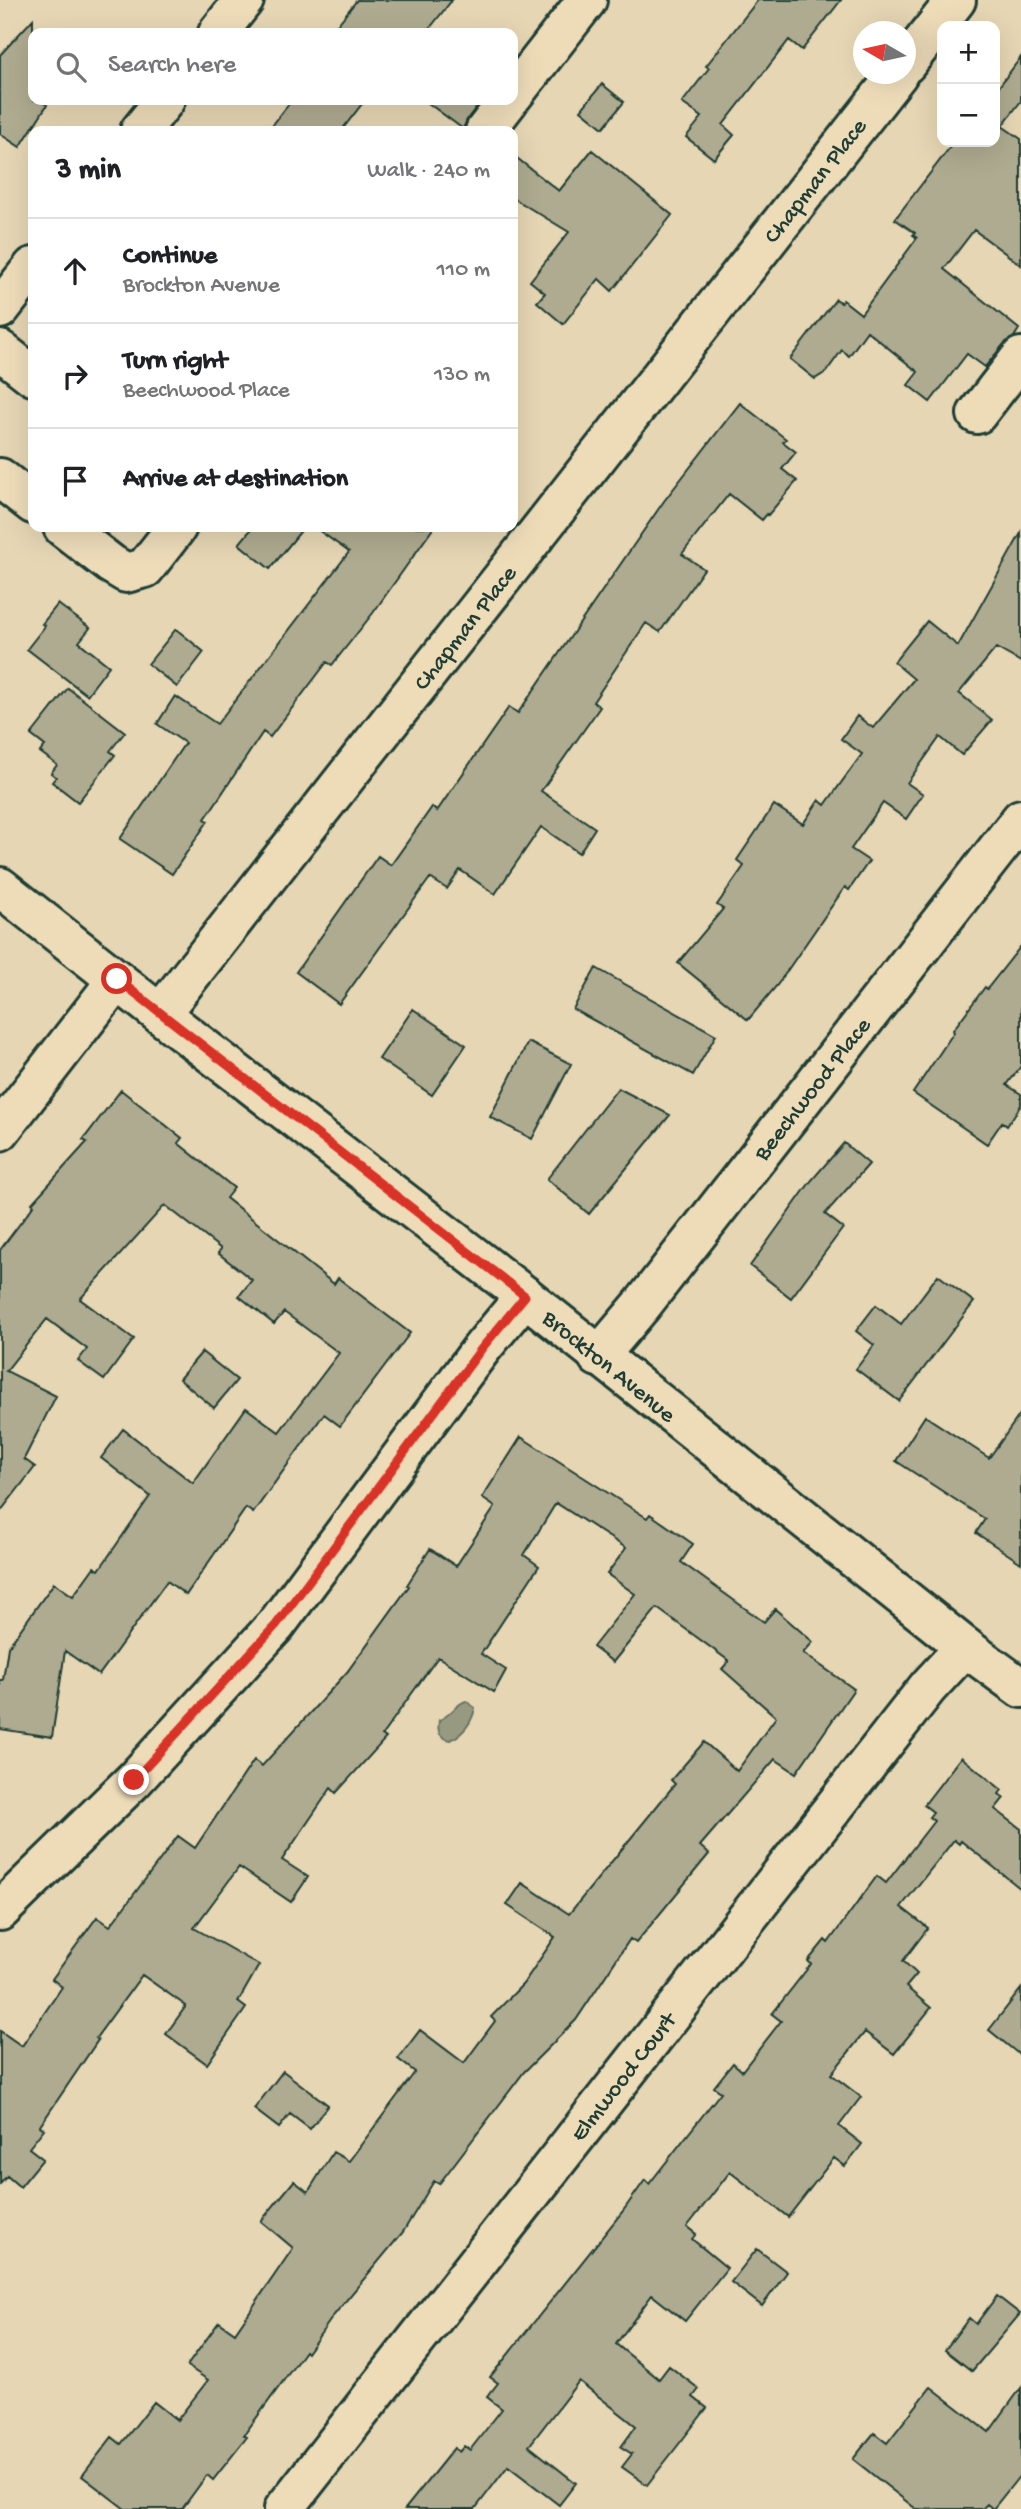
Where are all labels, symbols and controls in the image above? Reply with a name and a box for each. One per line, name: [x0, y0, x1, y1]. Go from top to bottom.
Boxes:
north arrow: [853, 21, 916, 84]
map controls: [937, 21, 1000, 147]
button: +: [937, 21, 1000, 84]
search box: [28, 28, 518, 105]
icon: search: [52, 48, 90, 86]
text: Search here: [108, 51, 236, 82]
button: −: [937, 84, 1000, 147]
street label: Chapman Place: [759, 113, 875, 251]
text: 3 min: [56, 154, 121, 189]
text: Walk · 240 m: [367, 158, 490, 185]
text: Continue: [123, 242, 217, 273]
icon: ahead: [56, 252, 94, 290]
text: 110 m: [437, 257, 490, 284]
text: Brockton Avenue: [123, 273, 280, 300]
text: Turn right: [123, 347, 227, 378]
icon: right: [56, 357, 94, 395]
text: 130 m: [434, 362, 490, 389]
text: Beechwood Place: [123, 378, 290, 405]
icon: arrive: [56, 462, 94, 500]
text: Arrive at destination: [123, 465, 348, 496]
street label: Chapman Place: [409, 560, 525, 698]
route start: [101, 963, 132, 994]
street label: Beechwood Place: [748, 1012, 879, 1168]
street label: Brockton Avenue: [534, 1304, 681, 1431]
route end: [118, 1764, 149, 1795]
street label: Elmwood Court: [565, 2006, 685, 2148]

